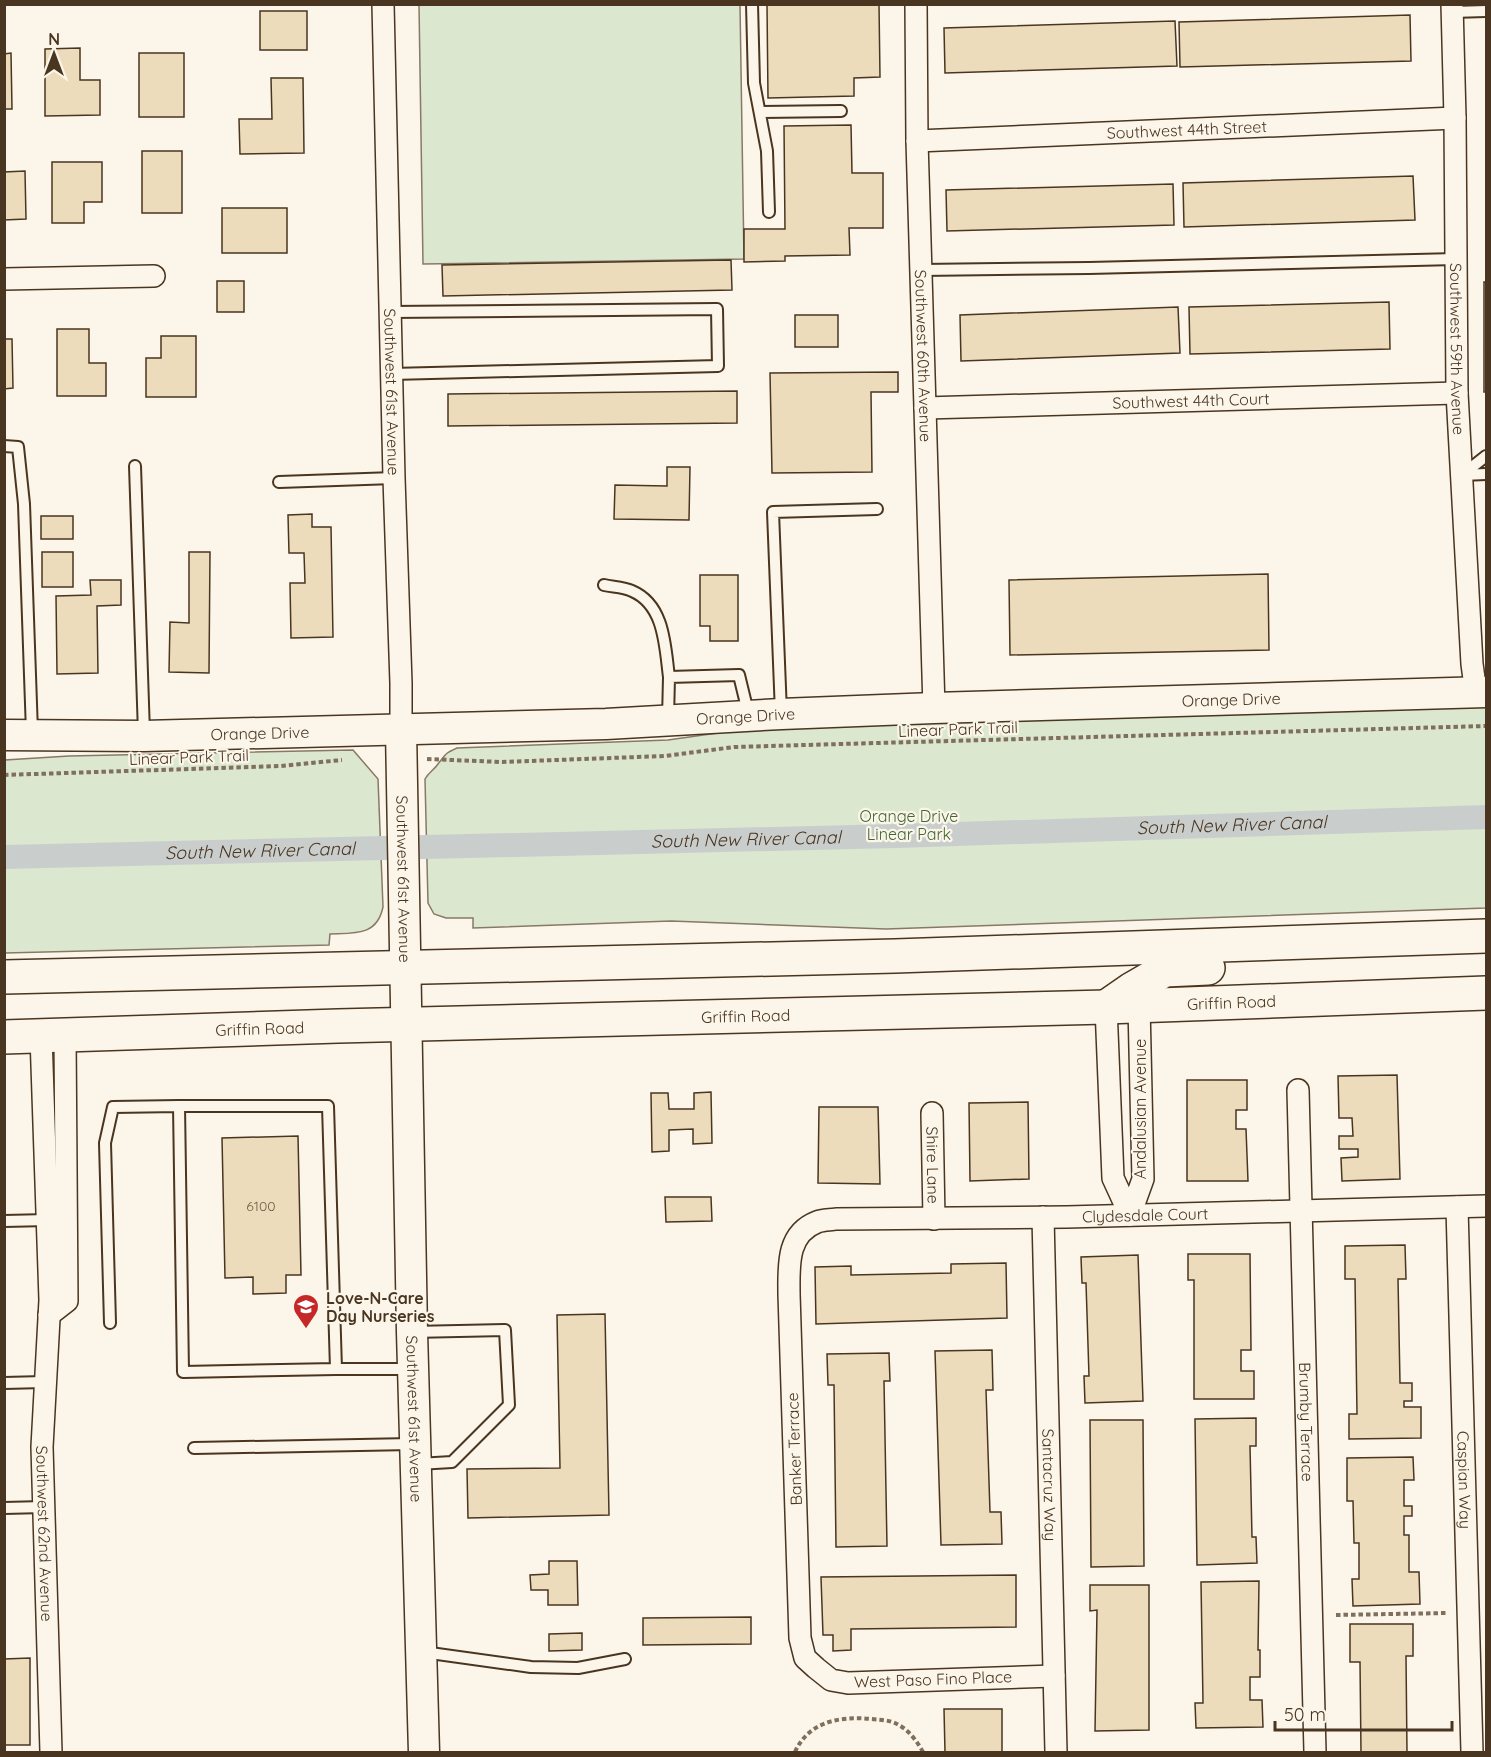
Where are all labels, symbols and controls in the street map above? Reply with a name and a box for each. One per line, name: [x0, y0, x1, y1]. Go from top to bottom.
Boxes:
north arrow: [24, 24, 84, 84]
text: N: [48, 29, 60, 49]
street label: Southwest 44th Street: [1106, 116, 1267, 143]
street label: Southwest 59th Avenue: [1446, 263, 1469, 435]
street label: Southwest 60th Avenue: [911, 269, 936, 442]
street label: Southwest 61st Avenue: [380, 308, 404, 476]
street label: Southwest 44th Court: [1112, 388, 1270, 413]
street label: Orange Drive: [1182, 688, 1281, 711]
street label: Orange Drive: [696, 703, 795, 729]
street label: Linear Park Trail: [898, 717, 1018, 741]
street label: Orange Drive: [210, 722, 310, 744]
street label: Linear Park Trail: [129, 745, 249, 769]
street label: Southwest 61st Avenue: [392, 795, 415, 963]
park label: Orange Drive Linear Park: [860, 806, 958, 844]
water label: South New River Canal: [1136, 810, 1329, 839]
water label: South New River Canal: [651, 825, 843, 853]
water label: South New River Canal: [165, 837, 357, 864]
street label: Griffin Road: [1187, 991, 1276, 1014]
street label: Griffin Road: [701, 1005, 790, 1027]
street label: Griffin Road: [215, 1017, 305, 1040]
street label: Andalusian Avenue: [1130, 1039, 1150, 1179]
street label: Shire Lane: [922, 1126, 944, 1204]
house number: 6100: [246, 1197, 276, 1215]
street label: Clydesdale Court: [1082, 1203, 1209, 1227]
place label: Love-N-Care Day Nurseries: [326, 1288, 435, 1326]
school or university icon: Love-N-Care Day Nurseries: [291, 1292, 321, 1330]
street label: Southwest 61st Avenue: [402, 1335, 427, 1503]
street label: Brumby Terrace: [1295, 1362, 1318, 1482]
street label: Banker Terrace: [782, 1392, 806, 1506]
street label: Santacruz Way: [1038, 1428, 1061, 1542]
street label: Caspian Way: [1453, 1431, 1476, 1529]
street label: Southwest 62nd Avenue: [32, 1445, 57, 1622]
street label: West Paso Fino Place: [854, 1666, 1012, 1692]
scale bar: [1275, 1694, 1452, 1732]
text: 50 m: [1284, 1703, 1326, 1726]

